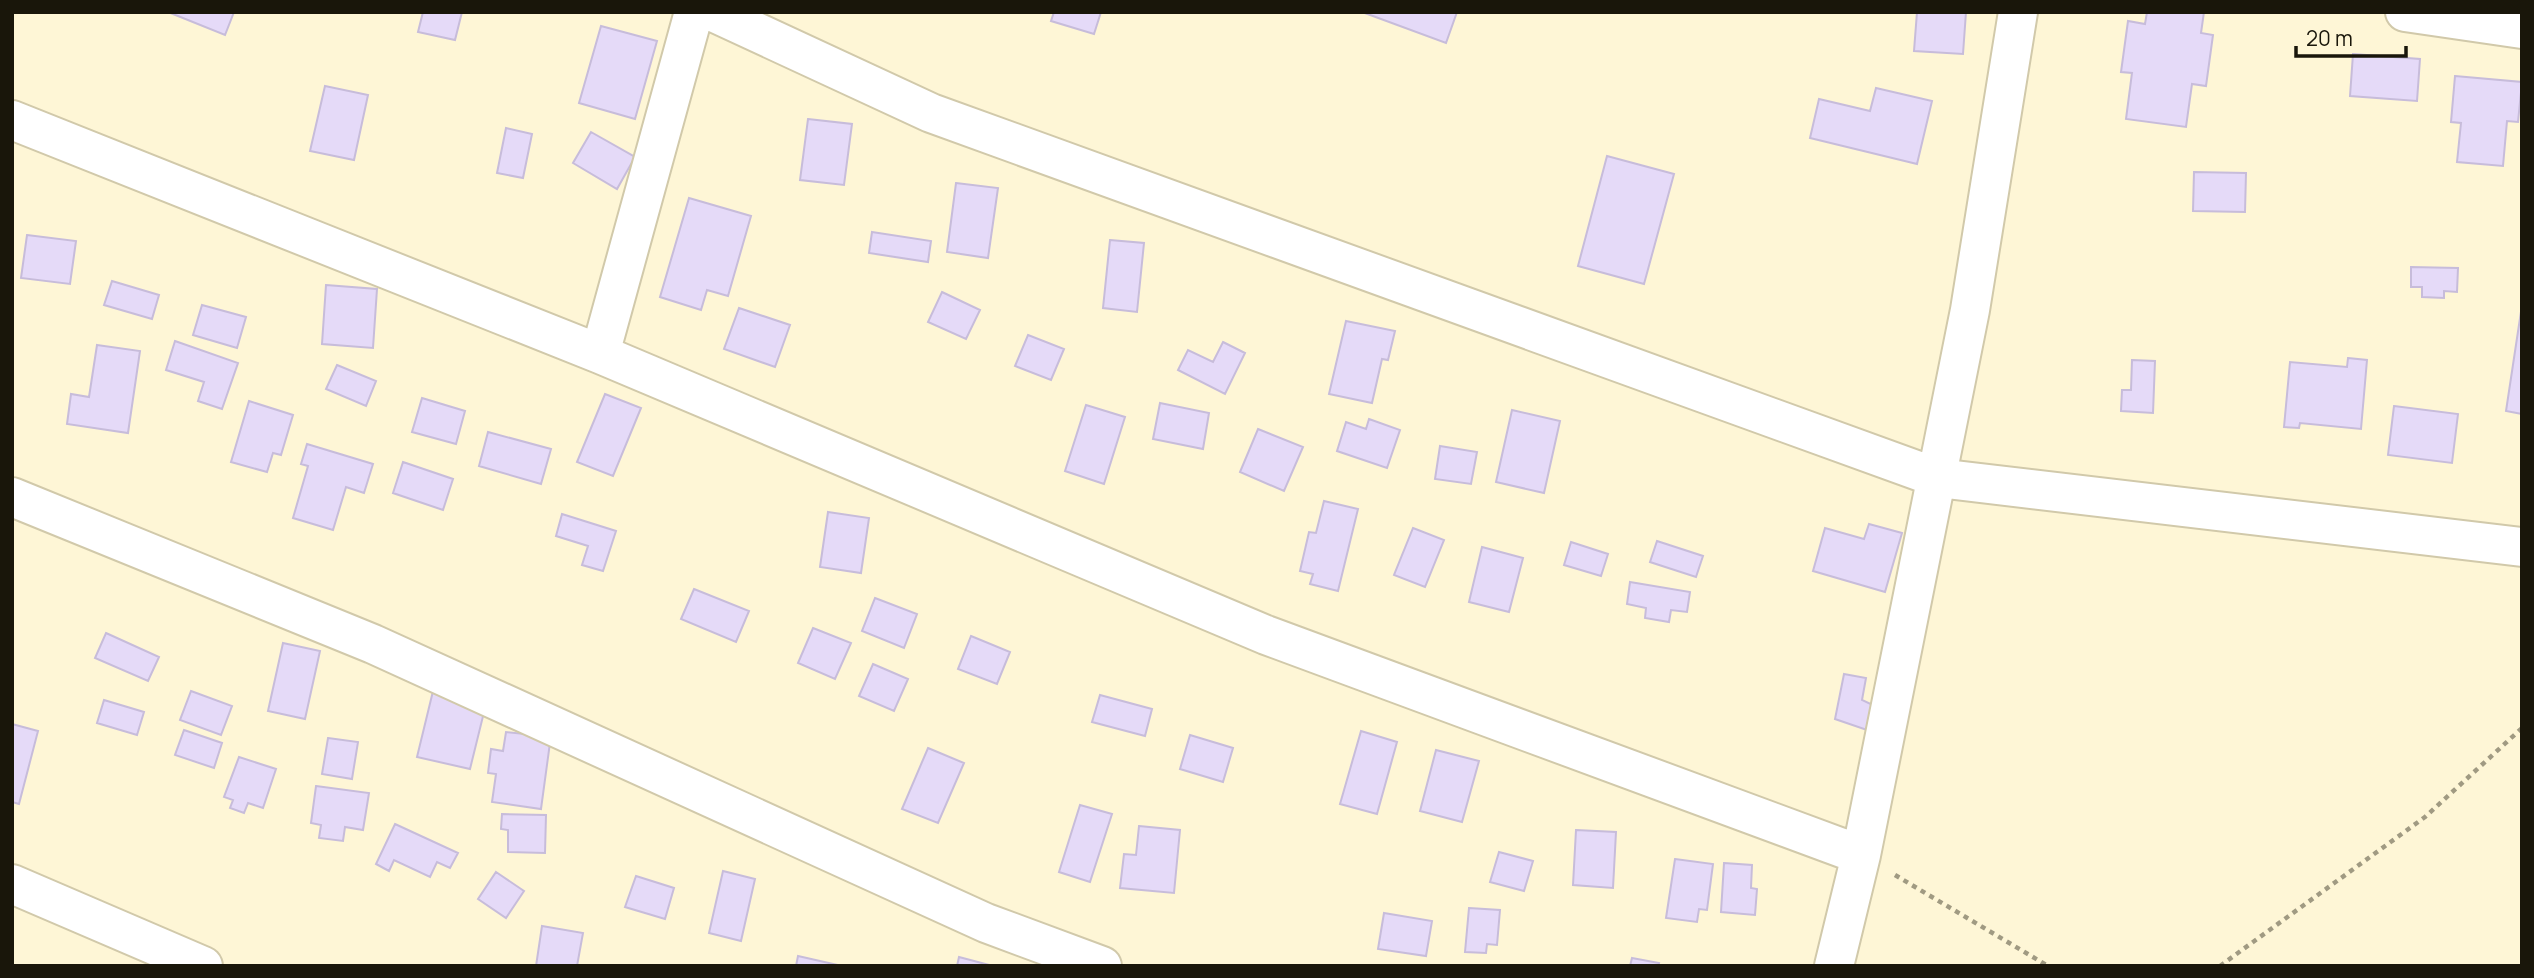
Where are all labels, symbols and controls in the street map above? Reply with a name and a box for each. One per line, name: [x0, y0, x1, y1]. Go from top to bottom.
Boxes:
scale bar: [2296, 14, 2406, 58]
text: 20 m: [2306, 24, 2353, 52]

